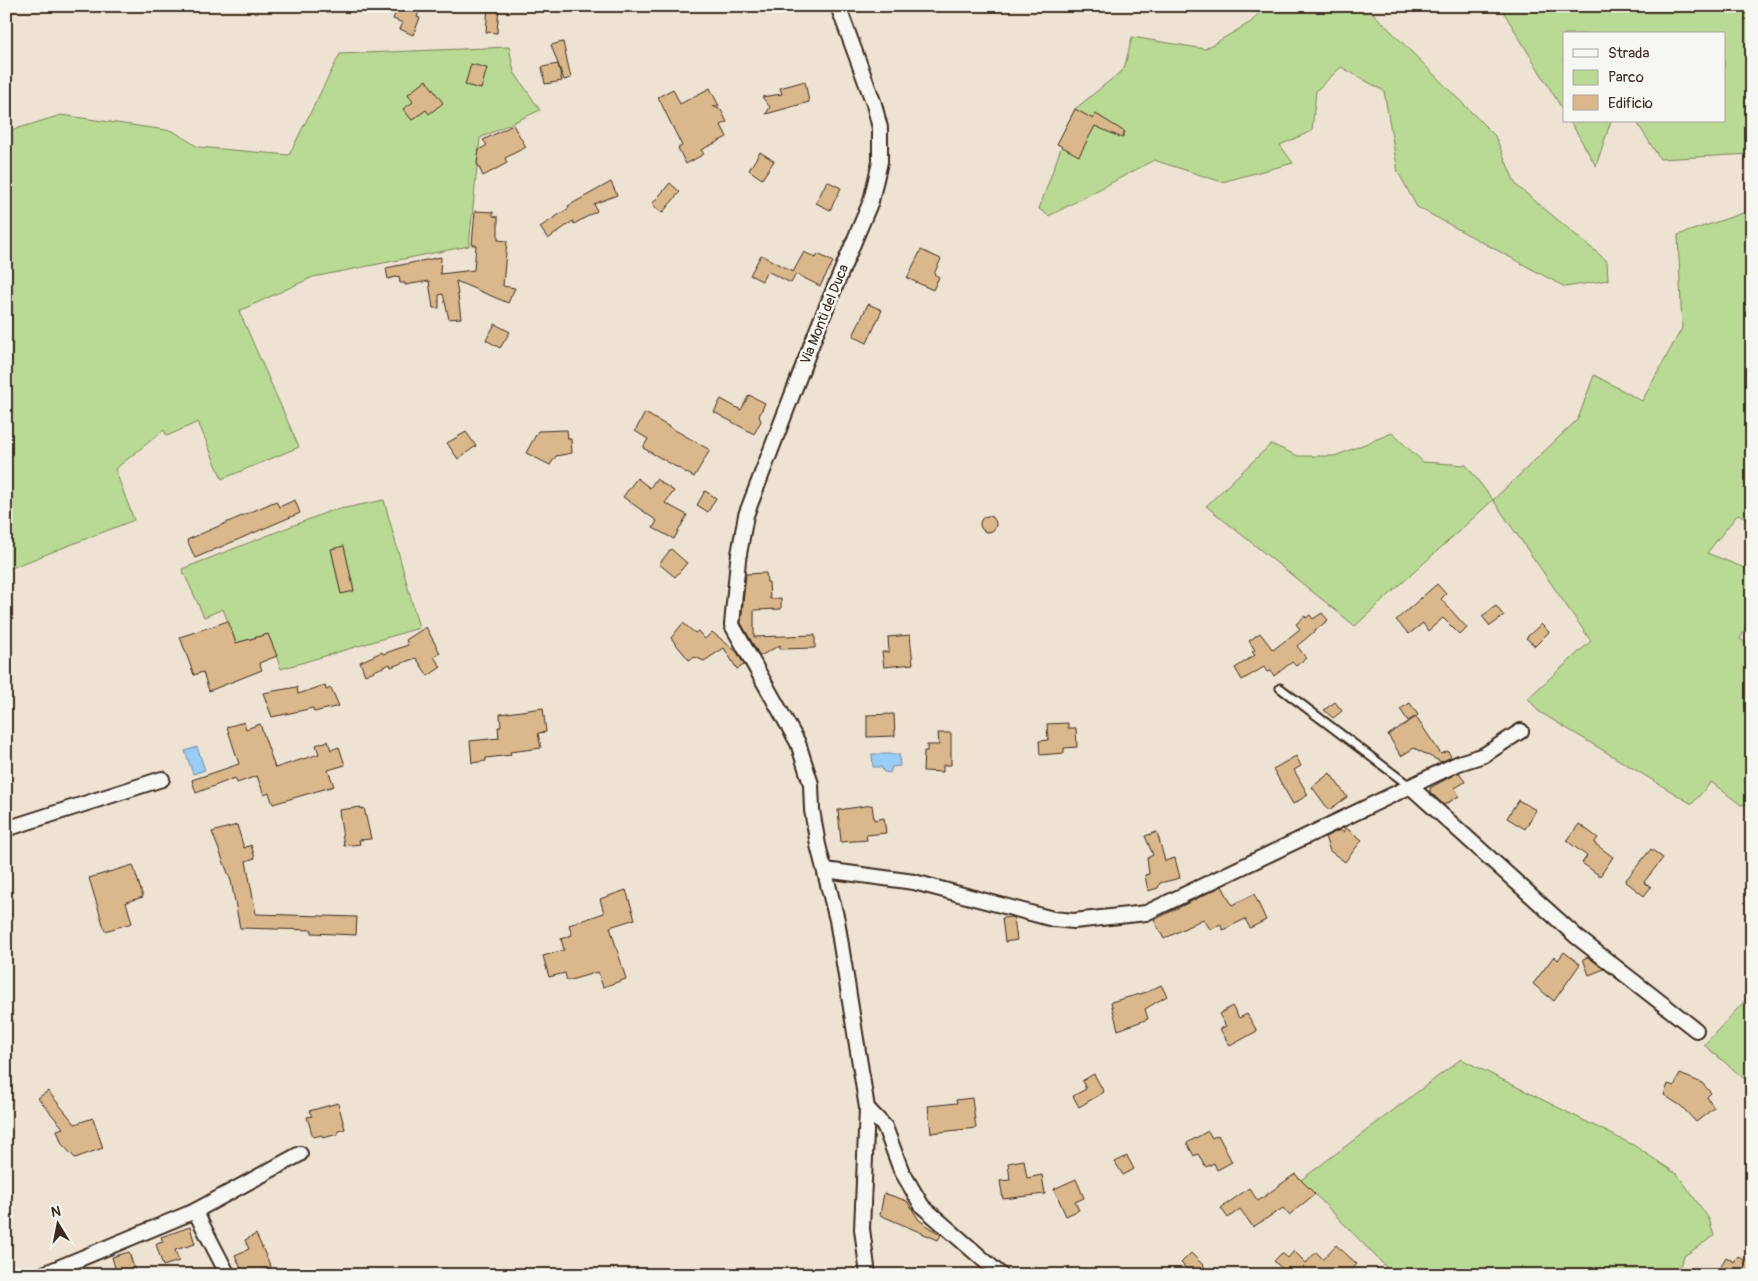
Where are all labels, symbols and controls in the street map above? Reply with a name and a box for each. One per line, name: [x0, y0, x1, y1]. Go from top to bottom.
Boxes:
legend: [1563, 32, 1726, 122]
text: Strada: [1608, 44, 1649, 63]
text: Parco: [1608, 68, 1644, 87]
text: Edificio: [1608, 94, 1653, 113]
street label: Via Monti del Duca: [797, 262, 852, 367]
north arrow: [32, 1198, 82, 1248]
text: N: [50, 1202, 62, 1221]

